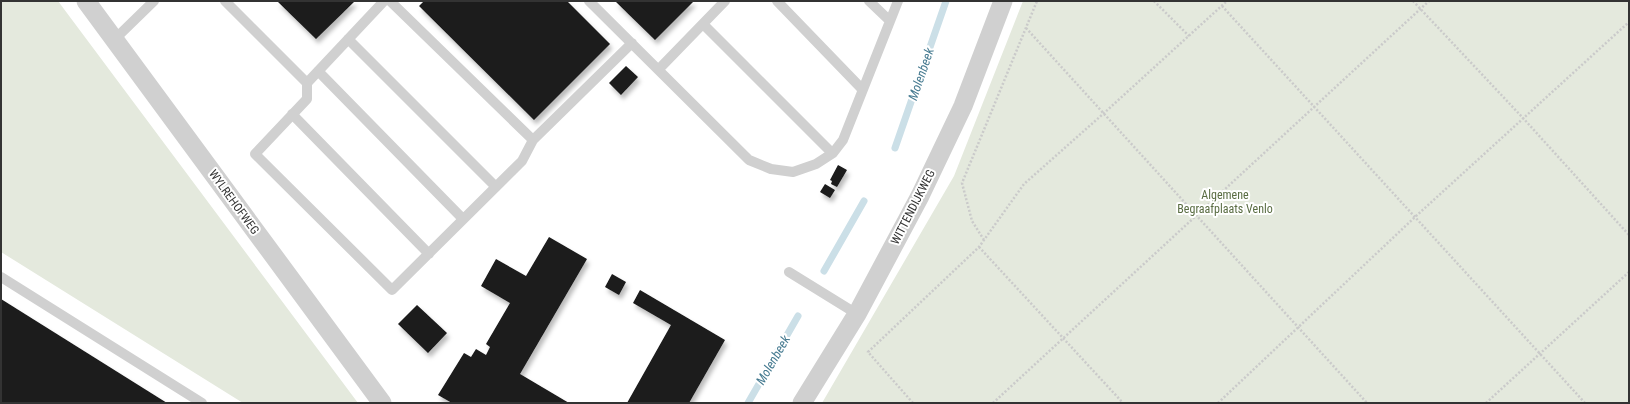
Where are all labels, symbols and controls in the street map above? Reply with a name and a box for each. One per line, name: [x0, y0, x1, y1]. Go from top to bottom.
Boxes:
water label: Molenbeek: [905, 46, 937, 102]
street label: WYLREHOFWEG: [206, 167, 262, 237]
street label: WITTENDIJKWEG: [888, 167, 938, 247]
park label: Algemene Begraafplaats Venlo: [1177, 188, 1273, 216]
water label: Molenbeek: [753, 332, 793, 387]

